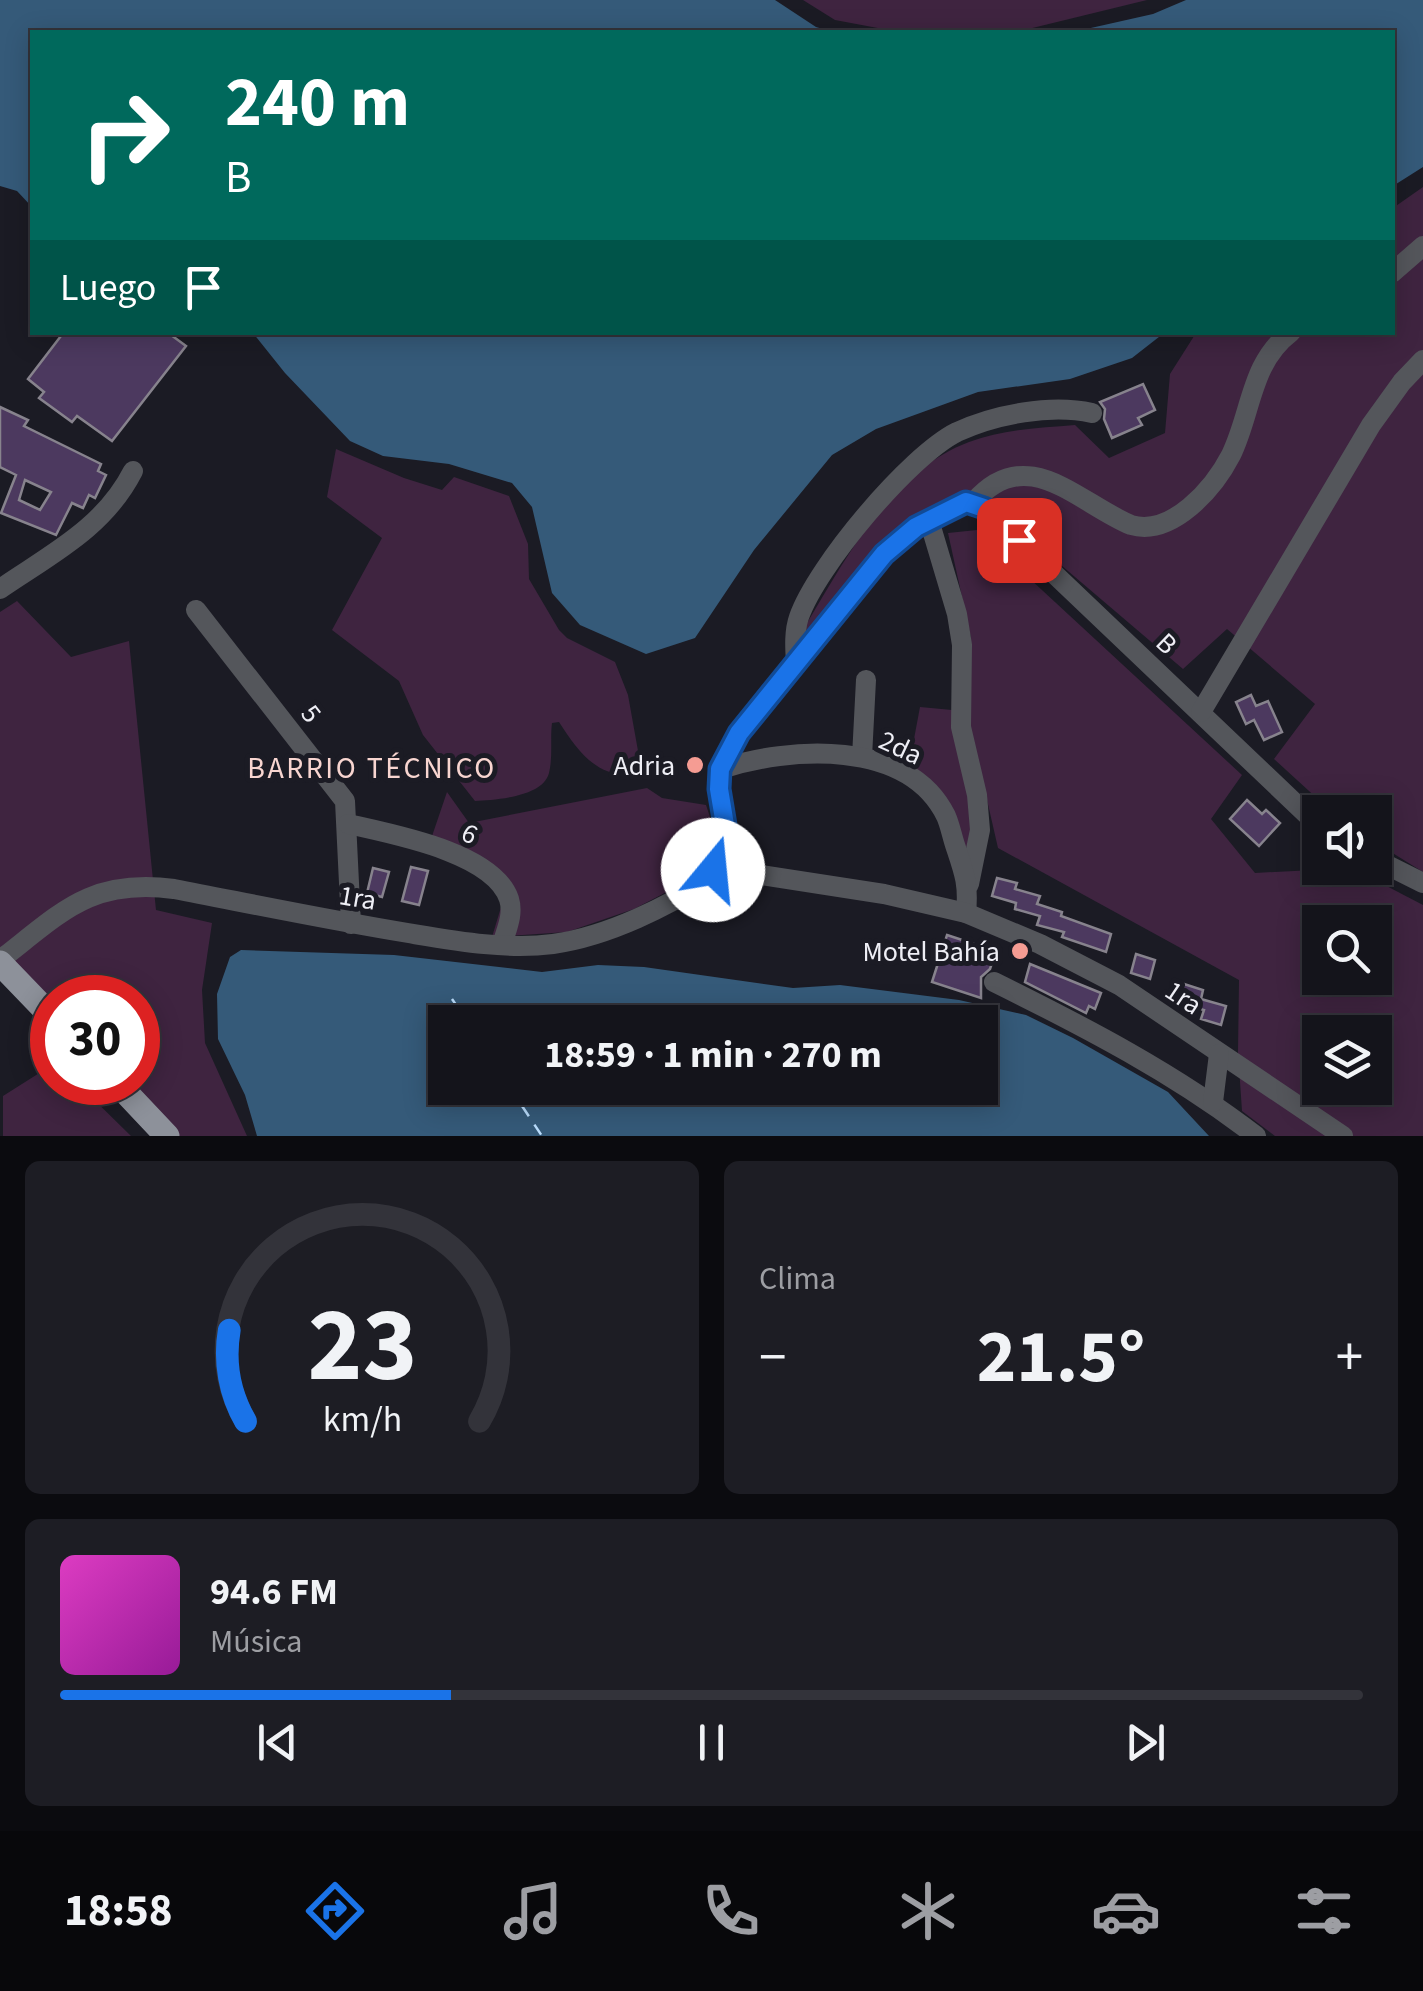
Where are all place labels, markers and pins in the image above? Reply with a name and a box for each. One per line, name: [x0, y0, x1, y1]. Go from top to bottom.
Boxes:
pin: [977, 498, 1062, 583]
place label: Adria: [614, 746, 675, 786]
marker: Adria: [684, 754, 706, 776]
place label: Motel Bahía: [862, 932, 1000, 972]
marker: Motel Bahía: [1009, 940, 1031, 962]

